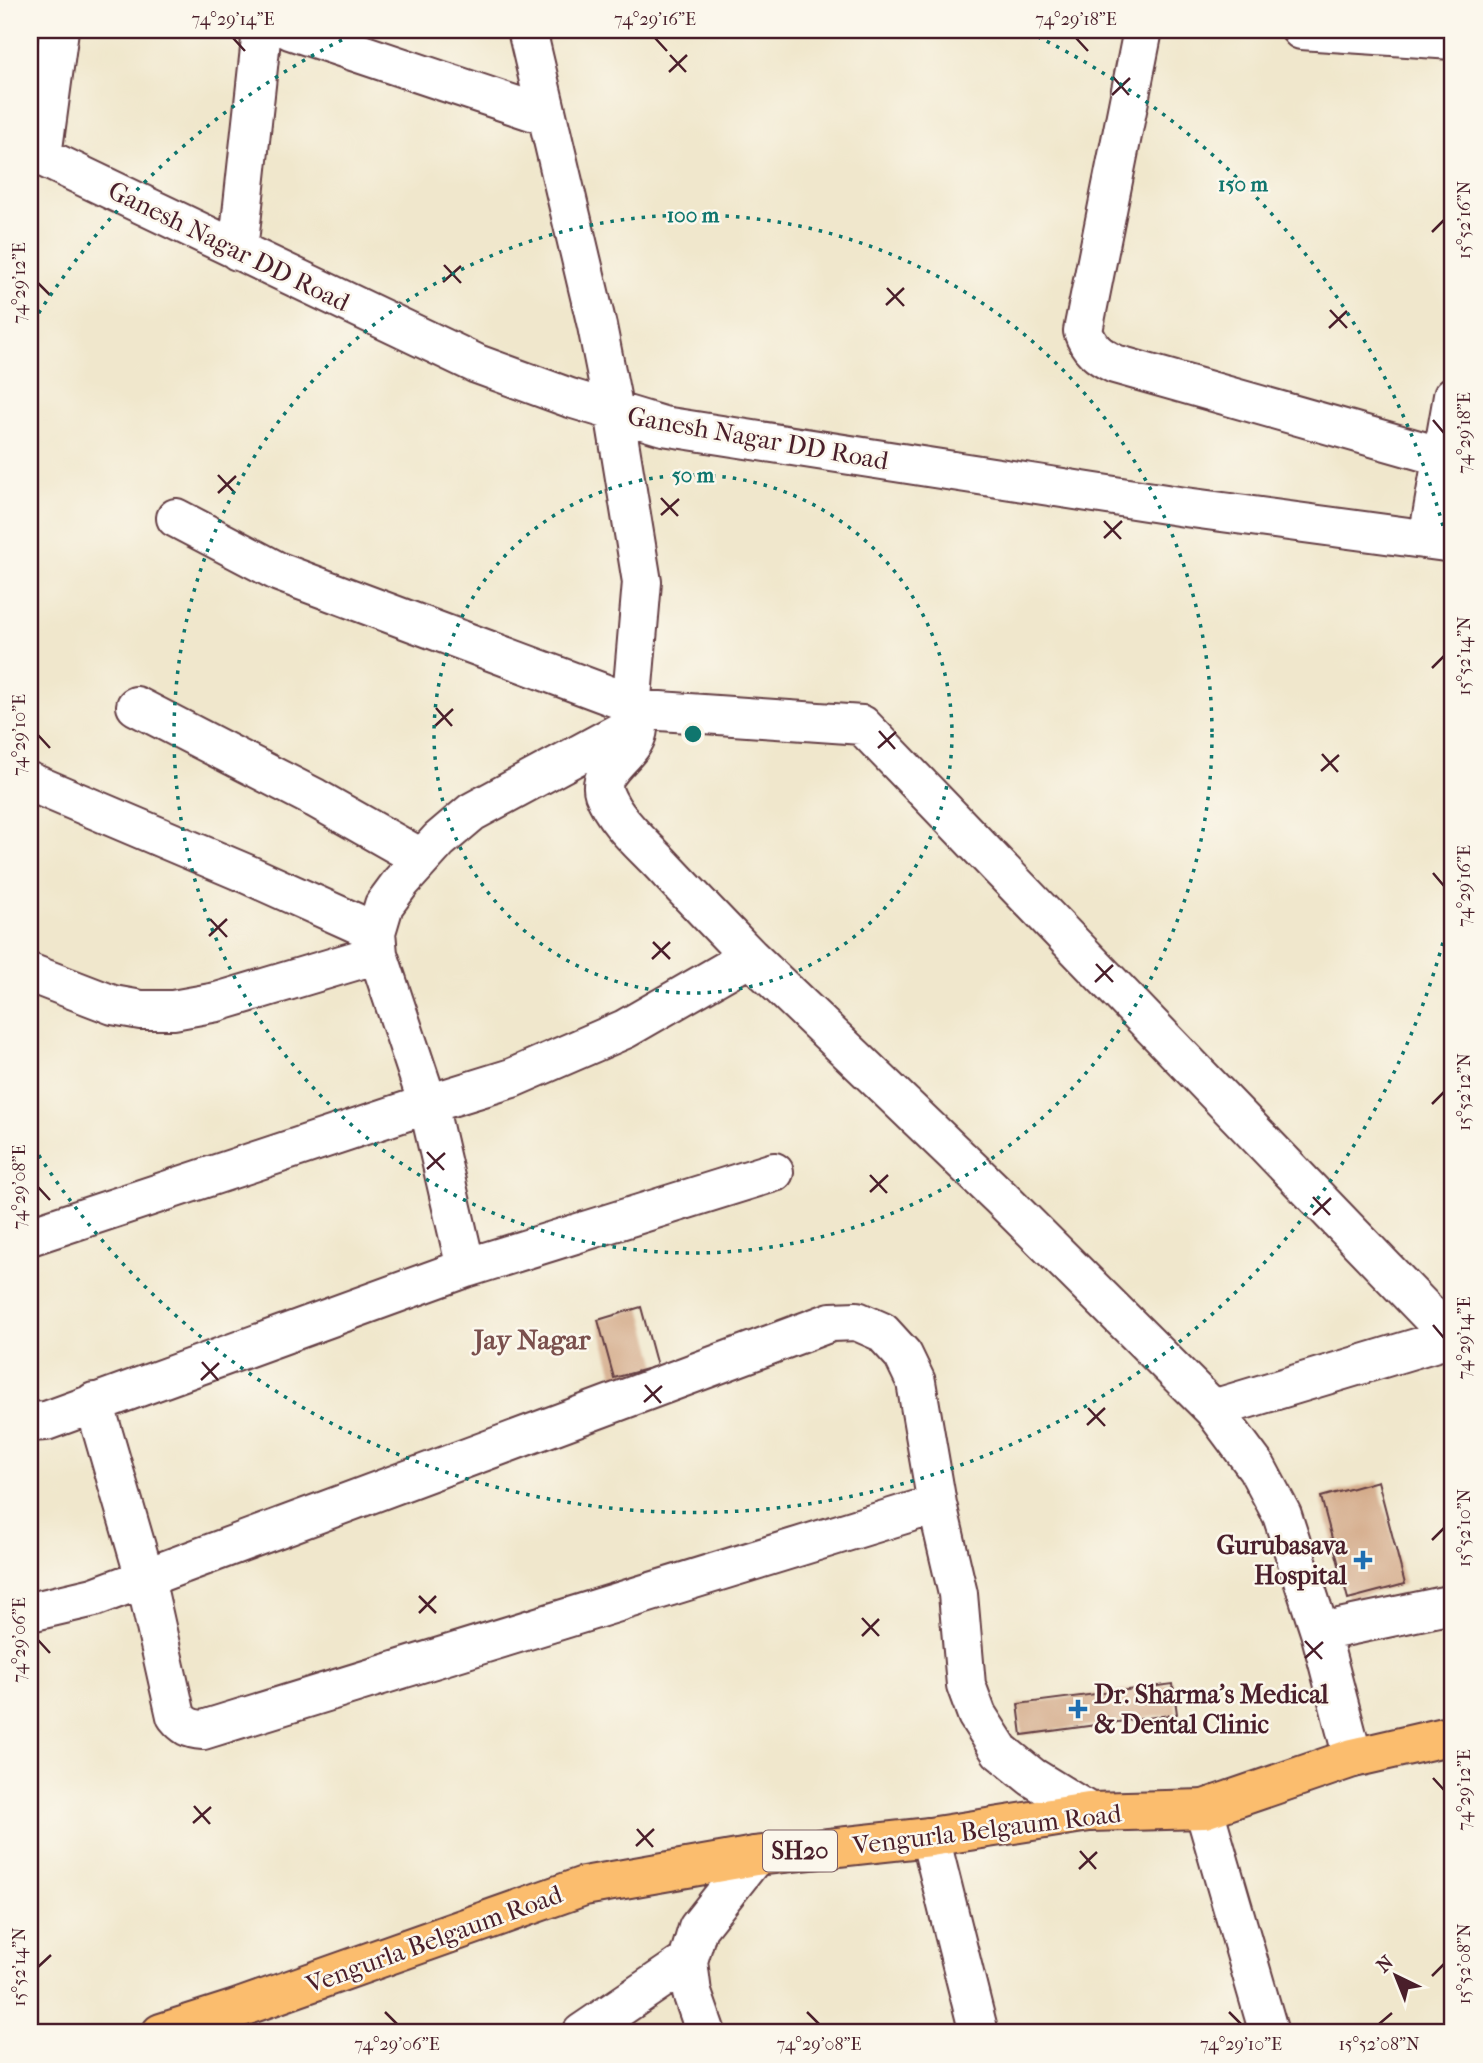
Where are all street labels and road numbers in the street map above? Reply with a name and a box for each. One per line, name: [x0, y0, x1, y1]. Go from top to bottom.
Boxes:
street label: Ganesh Nagar DD Road: [103, 175, 355, 319]
street label: Ganesh Nagar DD Road: [625, 400, 892, 477]
street label: Vengurla Belgaum Road: [850, 1798, 1124, 1861]
road number: SH20: [763, 1830, 837, 1872]
street label: Vengurla Belgaum Road: [301, 1878, 567, 2001]

